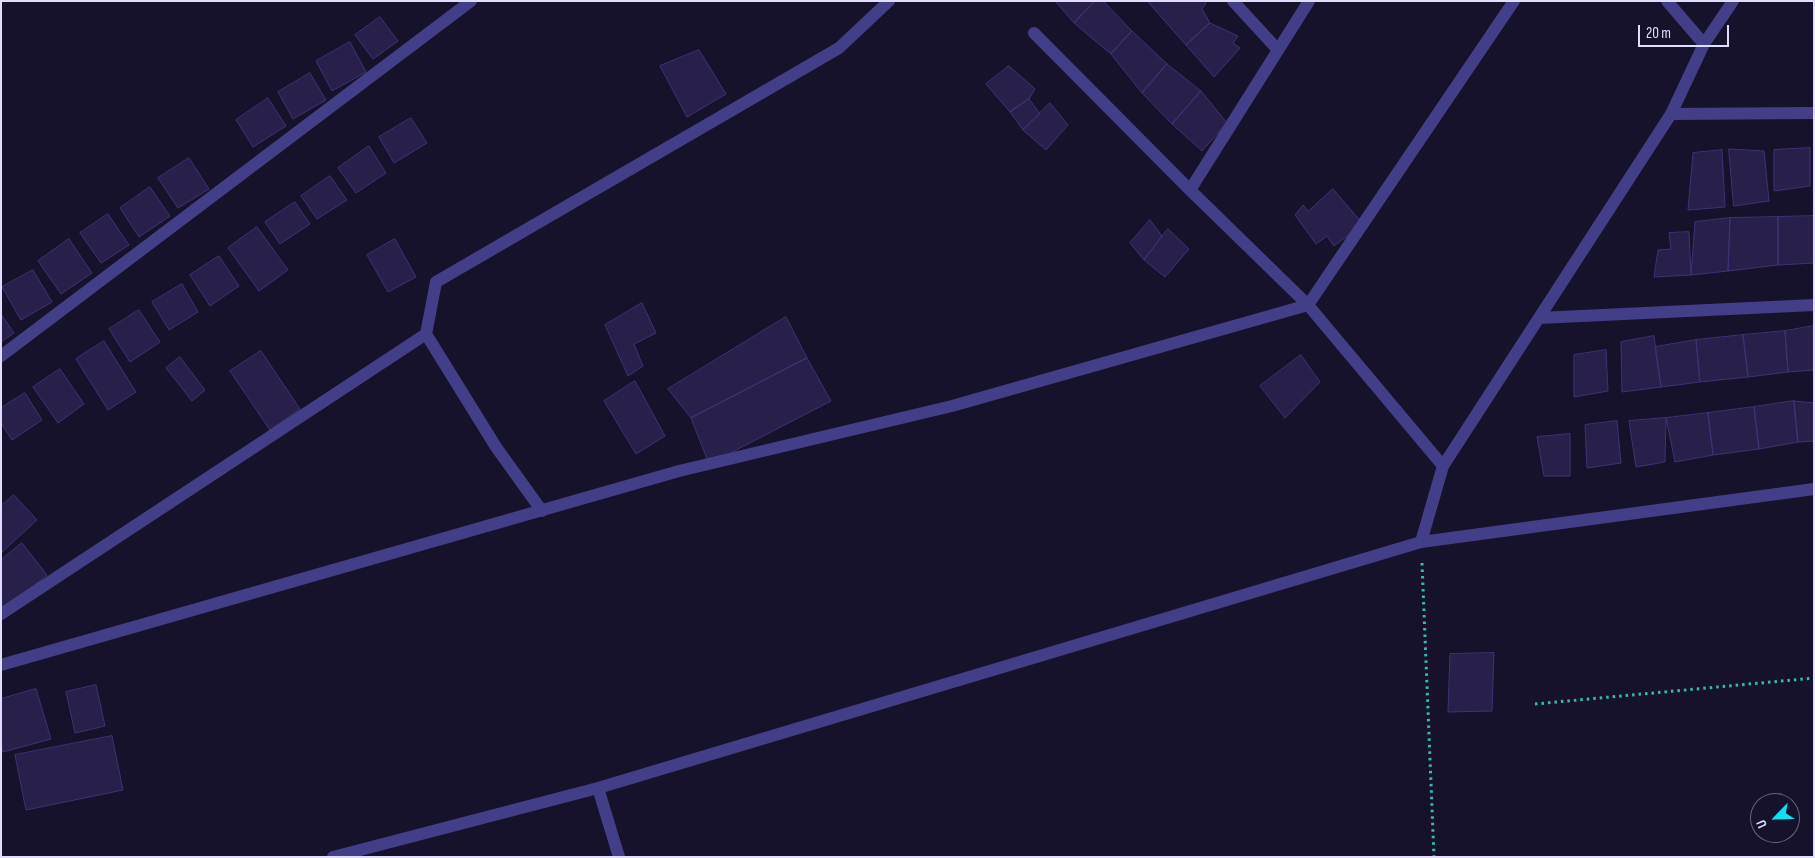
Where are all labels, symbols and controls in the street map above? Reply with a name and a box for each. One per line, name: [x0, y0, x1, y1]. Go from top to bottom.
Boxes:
scale bar: [1640, 15, 1731, 47]
text: 20 m: [1646, 24, 1671, 43]
north arrow: [1750, 793, 1800, 843]
text: U: [1753, 817, 1771, 831]

